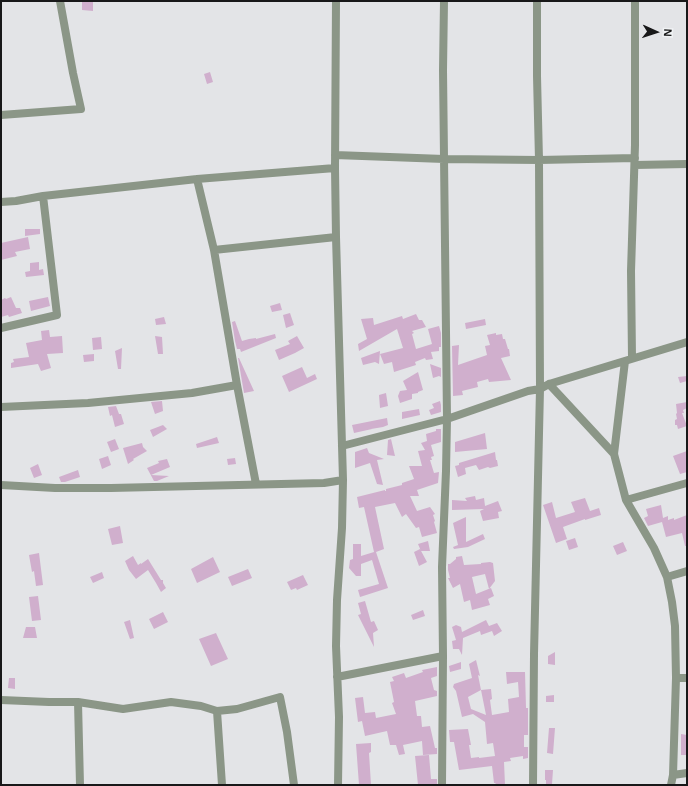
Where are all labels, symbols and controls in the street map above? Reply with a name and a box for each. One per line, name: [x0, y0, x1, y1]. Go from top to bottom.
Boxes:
north arrow: [636, 12, 676, 52]
text: N: [662, 28, 674, 37]

